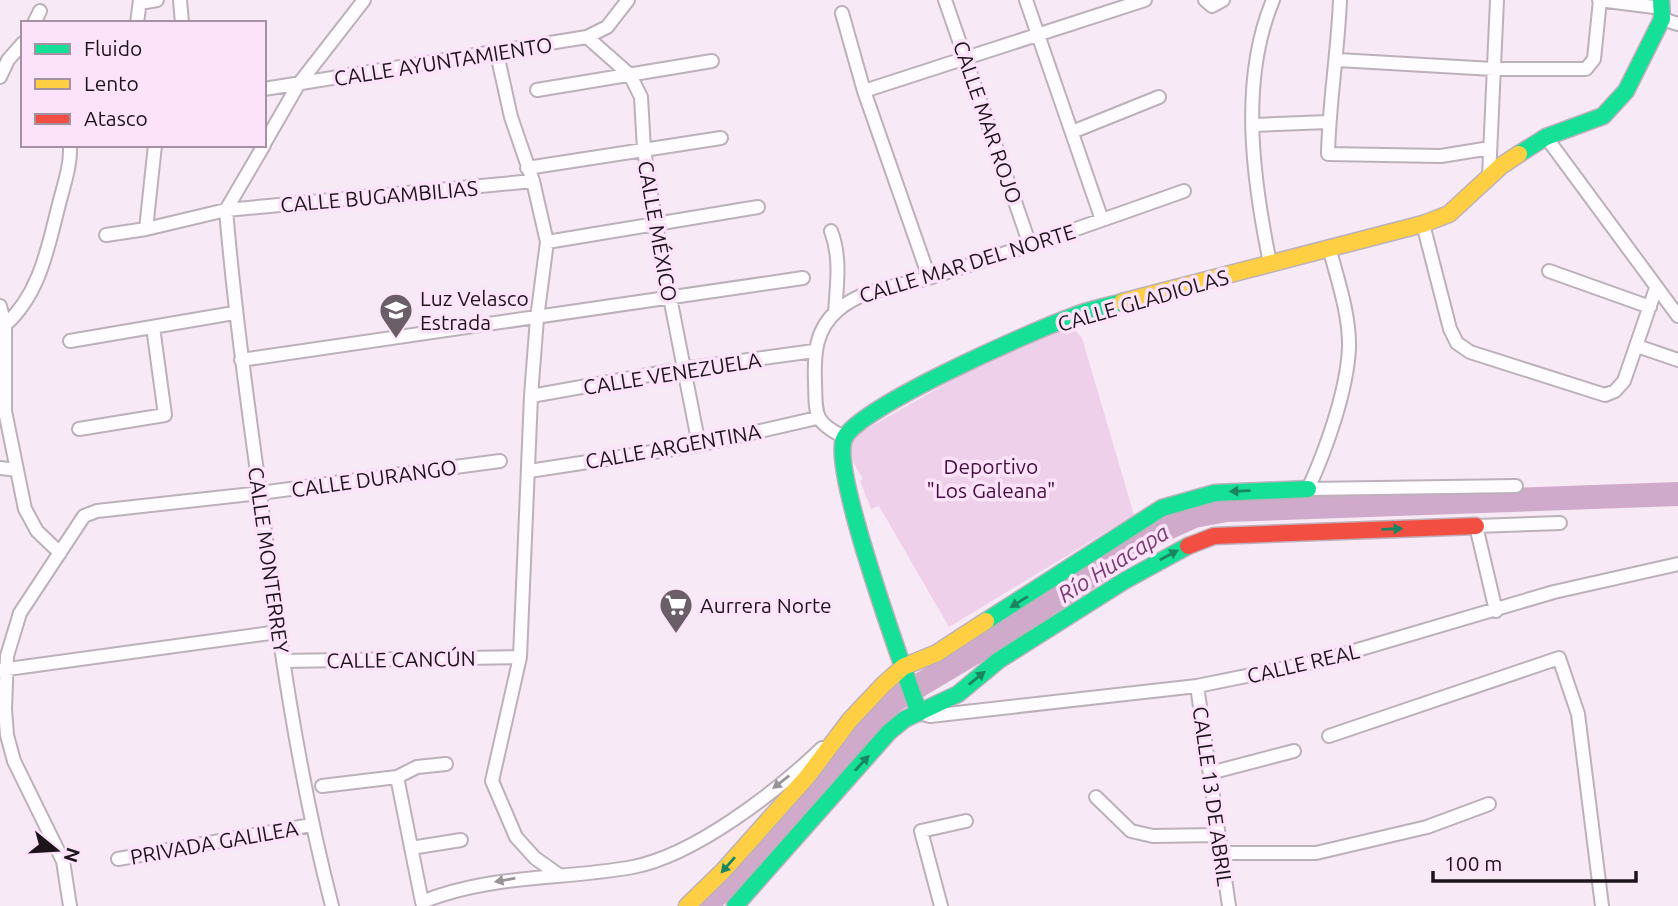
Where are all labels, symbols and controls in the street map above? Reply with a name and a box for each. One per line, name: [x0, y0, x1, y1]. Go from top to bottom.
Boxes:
legend: [21, 21, 266, 147]
street label: CALLE AYUNTAMIENTO: [332, 32, 554, 90]
text: Fluido: [84, 36, 142, 60]
street label: CALLE MAR ROJO: [949, 38, 1027, 206]
text: Lento: [84, 71, 139, 95]
text: Atasco: [84, 106, 148, 130]
street label: CALLE MÉXICO: [634, 159, 682, 303]
street label: CALLE BUGAMBILIAS: [279, 175, 479, 217]
street label: CALLE MAR DEL NORTE: [856, 219, 1078, 307]
street label: CALLE GLADIOLAS: [1055, 264, 1231, 336]
place label: Luz Velasco Estrada: [420, 286, 529, 334]
school or university icon: Luz Velasco Estrada: [377, 291, 415, 340]
street label: CALLE VENEZUELA: [581, 347, 763, 399]
street label: CALLE ARGENTINA: [583, 419, 763, 473]
park label: Deportivo "Los Galeana": [927, 454, 1055, 502]
street label: CALLE DURANGO: [290, 455, 458, 501]
street label: CALLE MONTERREY: [244, 465, 294, 655]
one-way arrow: [1229, 486, 1251, 497]
water label: Río Huacapa: [1053, 519, 1173, 607]
one-way arrow: [1381, 524, 1403, 535]
one-way arrow: [1159, 549, 1178, 561]
supermarket icon: Aurrera Norte: [657, 586, 695, 635]
place label: Aurrera Norte: [700, 593, 832, 617]
one-way arrow: [1009, 595, 1028, 608]
street label: CALLE REAL: [1245, 638, 1362, 688]
street label: CALLE CANCÚN: [326, 646, 476, 672]
one-way arrow: [969, 671, 986, 686]
street label: CALLE 13 DE ABRIL: [1189, 705, 1238, 888]
one-way arrow: [854, 754, 870, 772]
one-way arrow: [772, 774, 790, 788]
north arrow: [21, 815, 91, 885]
street label: PRIVADA GALILEA: [128, 815, 300, 869]
scale bar: [1433, 839, 1636, 883]
text: N: [60, 845, 85, 865]
text: 100 m: [1444, 851, 1502, 875]
one-way arrow: [720, 856, 736, 874]
one-way arrow: [494, 875, 516, 886]

